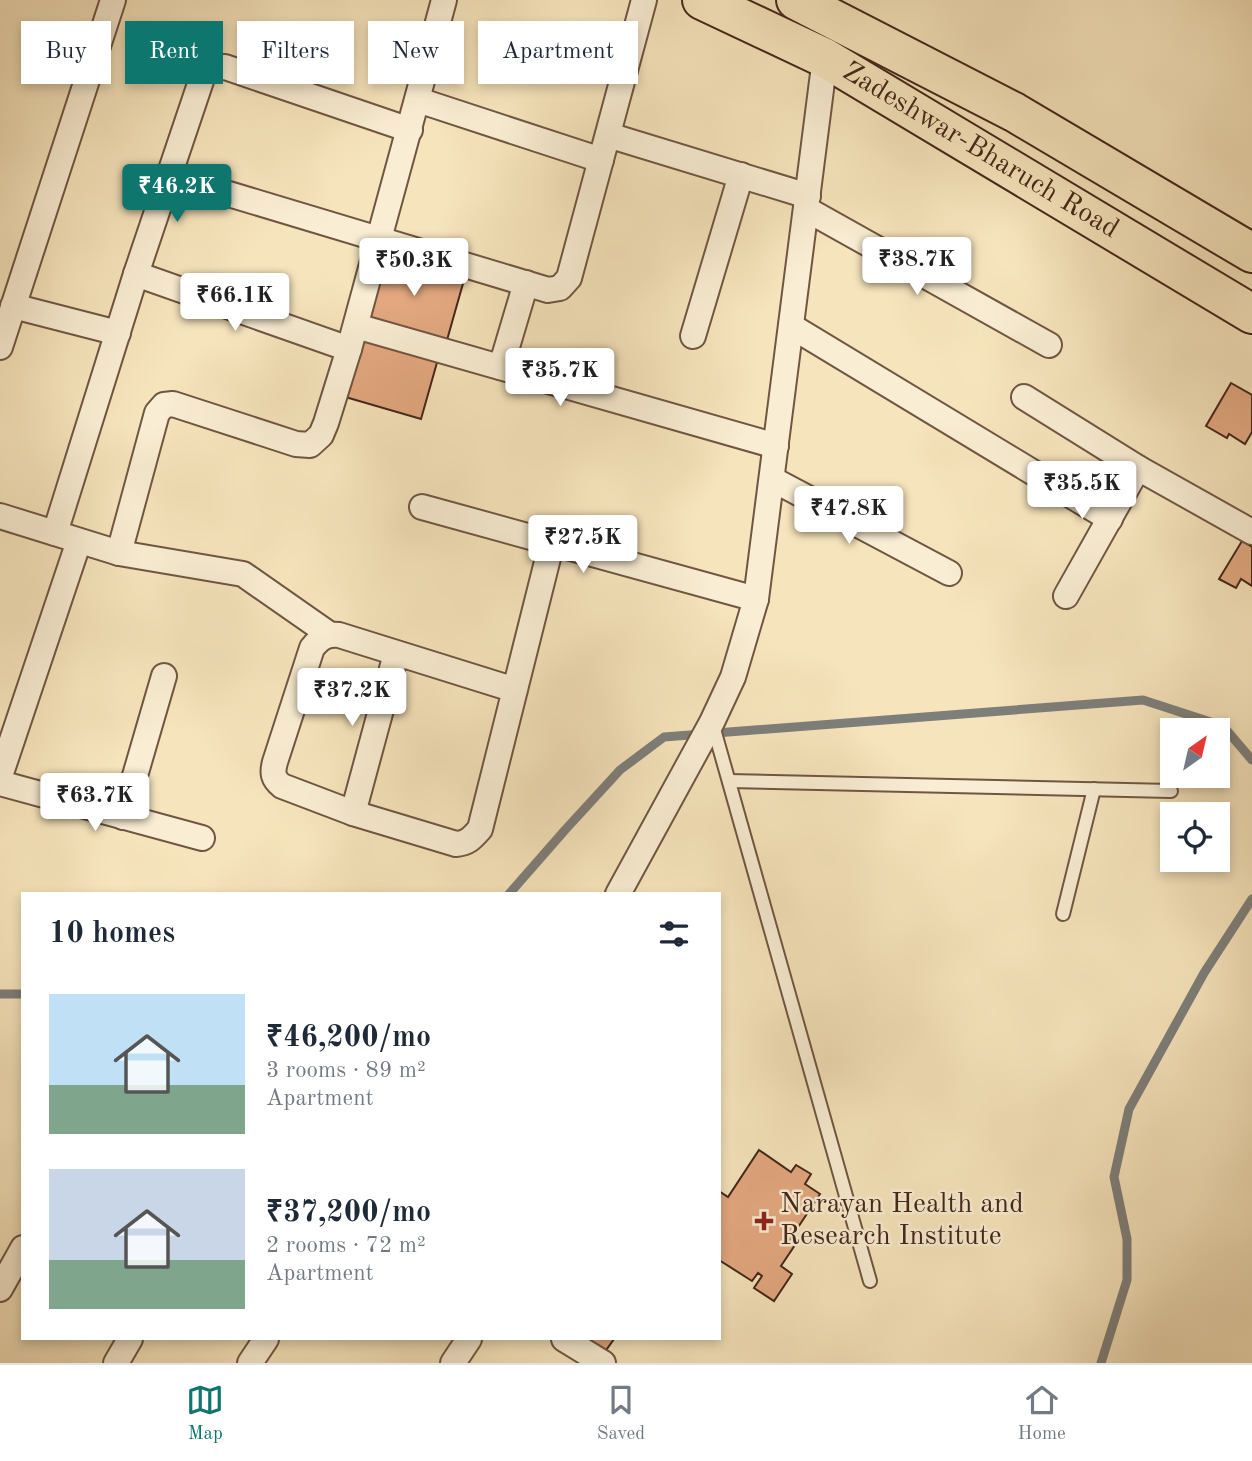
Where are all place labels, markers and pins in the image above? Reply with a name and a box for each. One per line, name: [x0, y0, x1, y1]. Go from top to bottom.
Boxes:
pin: ₹46.2K: [120, 164, 234, 224]
pin: ₹50.3K: [357, 238, 471, 298]
pin: ₹38.7K: [860, 238, 974, 297]
pin: ₹66.1K: [178, 274, 292, 333]
pin: ₹35.7K: [503, 348, 617, 408]
pin: ₹35.5K: [1025, 462, 1139, 521]
pin: ₹47.8K: [792, 486, 906, 546]
pin: ₹27.5K: [526, 516, 640, 575]
pin: ₹37.2K: [295, 668, 409, 728]
pin: ₹63.7K: [38, 774, 152, 833]
place label: Narayan Health and Research Institute: [780, 1191, 1024, 1251]
marker: Narayan Health and Research Institute: [754, 1211, 774, 1231]

